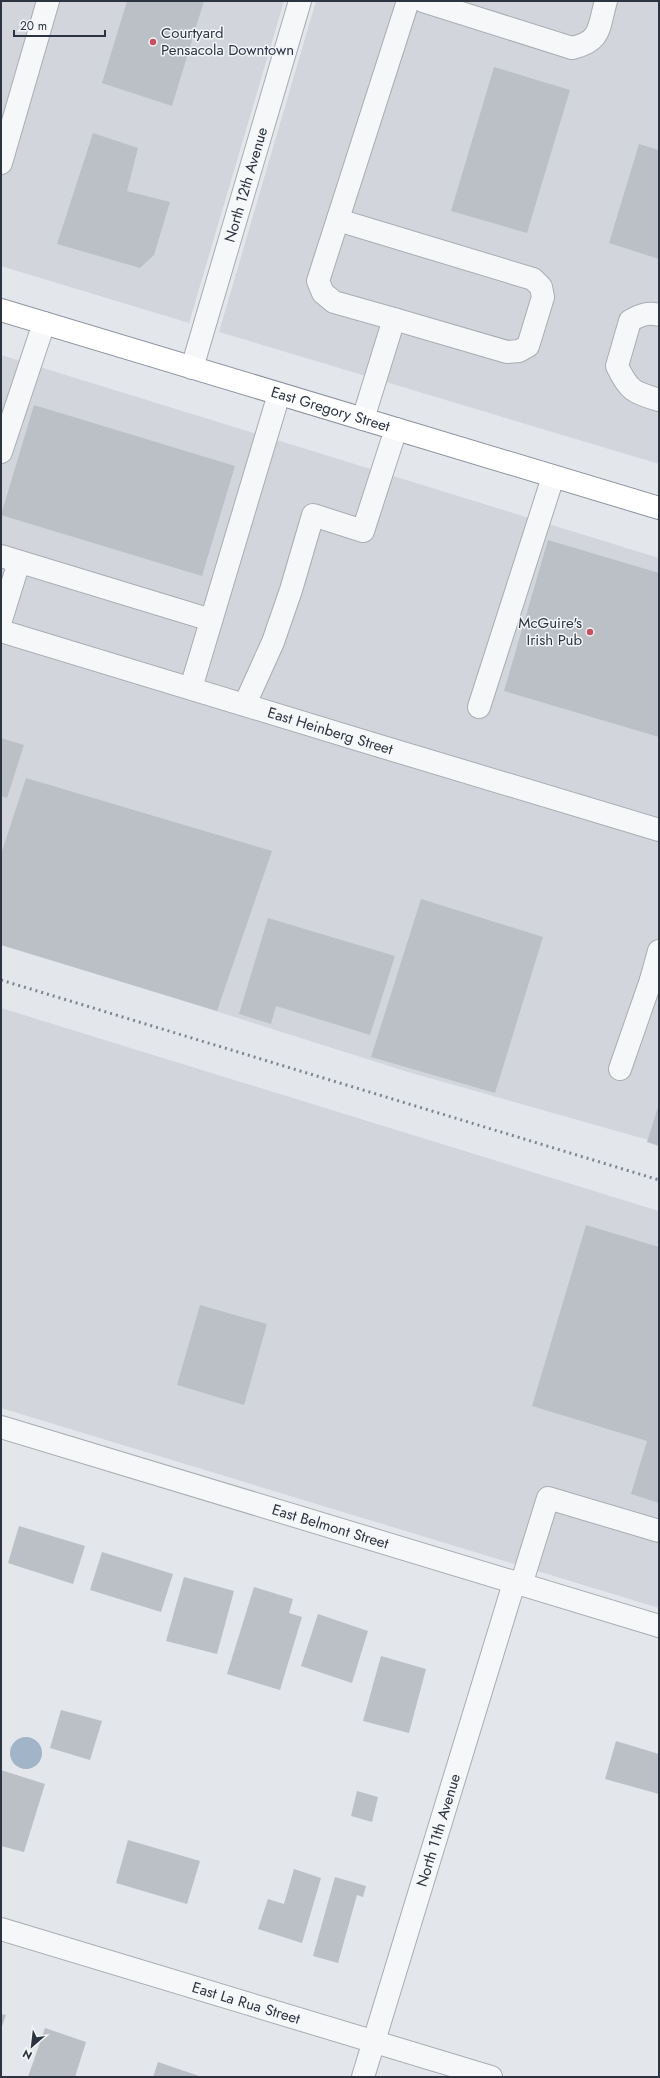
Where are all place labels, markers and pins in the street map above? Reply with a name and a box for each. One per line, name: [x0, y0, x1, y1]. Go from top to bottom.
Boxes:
place label: Courtyard Pensacola Downtown: [161, 22, 294, 61]
marker: Courtyard Pensacola Downtown: [148, 37, 158, 47]
place label: McGuire's Irish Pub: [518, 612, 582, 651]
marker: McGuire's Irish Pub: [585, 627, 595, 637]

